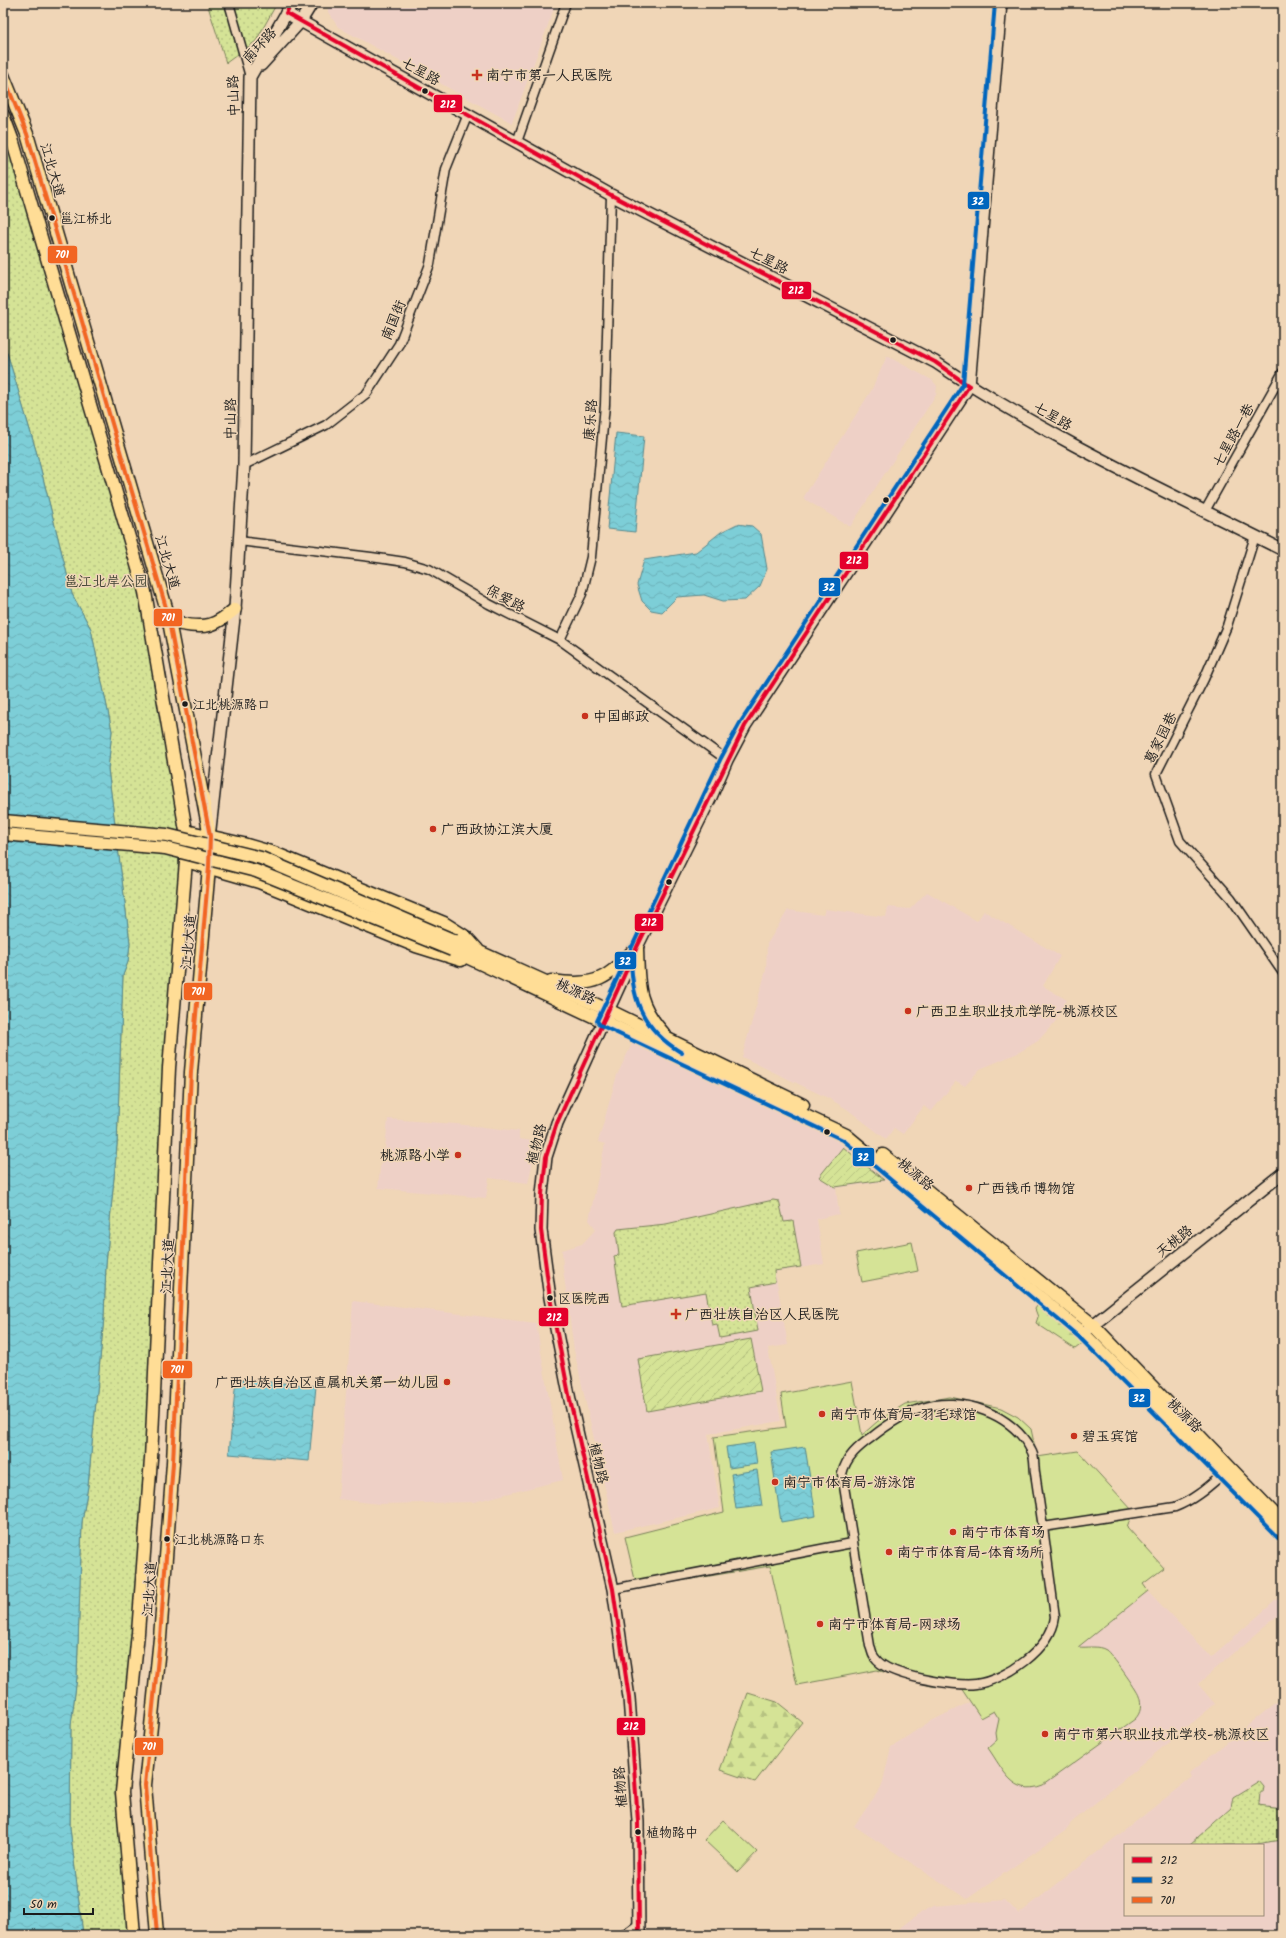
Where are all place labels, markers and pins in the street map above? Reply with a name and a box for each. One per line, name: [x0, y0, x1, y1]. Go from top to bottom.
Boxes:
place label: 南宁市第一人民医院: [486, 65, 612, 87]
marker: 南宁市第一人民医院: [471, 69, 483, 81]
unlabelled marker: [420, 86, 430, 96]
place label: 邕江桥北: [60, 209, 112, 230]
marker: 邕江桥北: [47, 213, 57, 223]
unlabelled marker: [888, 335, 898, 345]
unlabelled marker: [881, 495, 891, 505]
place label: 江北桃源路口: [192, 695, 270, 716]
marker: 江北桃源路口: [180, 699, 190, 709]
place label: 中国邮政: [593, 706, 649, 728]
marker: 中国邮政: [580, 711, 590, 721]
place label: 广西政协江滨大厦: [441, 819, 553, 841]
marker: 广西政协江滨大厦: [428, 824, 438, 834]
unlabelled marker: [664, 877, 674, 887]
place label: 广西卫生职业技术学院-桃源校区: [916, 1001, 1118, 1023]
marker: 广西卫生职业技术学院-桃源校区: [903, 1006, 913, 1016]
unlabelled marker: [822, 1127, 832, 1137]
place label: 桃源路小学: [380, 1145, 450, 1167]
marker: 桃源路小学: [453, 1150, 463, 1160]
place label: 广西钱币博物馆: [977, 1178, 1075, 1200]
marker: 广西钱币博物馆: [964, 1183, 974, 1193]
place label: 区医院西: [558, 1289, 610, 1310]
marker: 区医院西: [545, 1293, 555, 1303]
place label: 广西壮族自治区人民医院: [685, 1304, 839, 1326]
marker: 广西壮族自治区人民医院: [670, 1308, 682, 1320]
place label: 广西壮族自治区直属机关第一幼儿园: [215, 1372, 439, 1394]
marker: 广西壮族自治区直属机关第一幼儿园: [442, 1377, 452, 1387]
place label: 南宁市体育局-羽毛球馆: [830, 1404, 976, 1426]
marker: 南宁市体育局-羽毛球馆: [817, 1409, 827, 1419]
place label: 碧玉宾馆: [1082, 1426, 1138, 1448]
marker: 碧玉宾馆: [1069, 1431, 1079, 1441]
place label: 南宁市体育局-游泳馆: [783, 1472, 915, 1494]
marker: 南宁市体育局-游泳馆: [770, 1477, 780, 1487]
place label: 南宁市体育场: [961, 1522, 1045, 1544]
marker: 南宁市体育场: [948, 1527, 958, 1537]
place label: 江北桃源路口东: [174, 1530, 265, 1551]
marker: 江北桃源路口东: [162, 1534, 172, 1544]
place label: 南宁市体育局-体育场所: [897, 1542, 1043, 1564]
marker: 南宁市体育局-体育场所: [884, 1547, 894, 1557]
place label: 南宁市体育局-网球场: [828, 1614, 960, 1636]
marker: 南宁市体育局-网球场: [815, 1619, 825, 1629]
place label: 南宁市第六职业技术学校-桃源校区: [1053, 1724, 1269, 1746]
marker: 南宁市第六职业技术学校-桃源校区: [1040, 1729, 1050, 1739]
place label: 植物路中: [646, 1823, 698, 1844]
marker: 植物路中: [633, 1827, 643, 1837]

